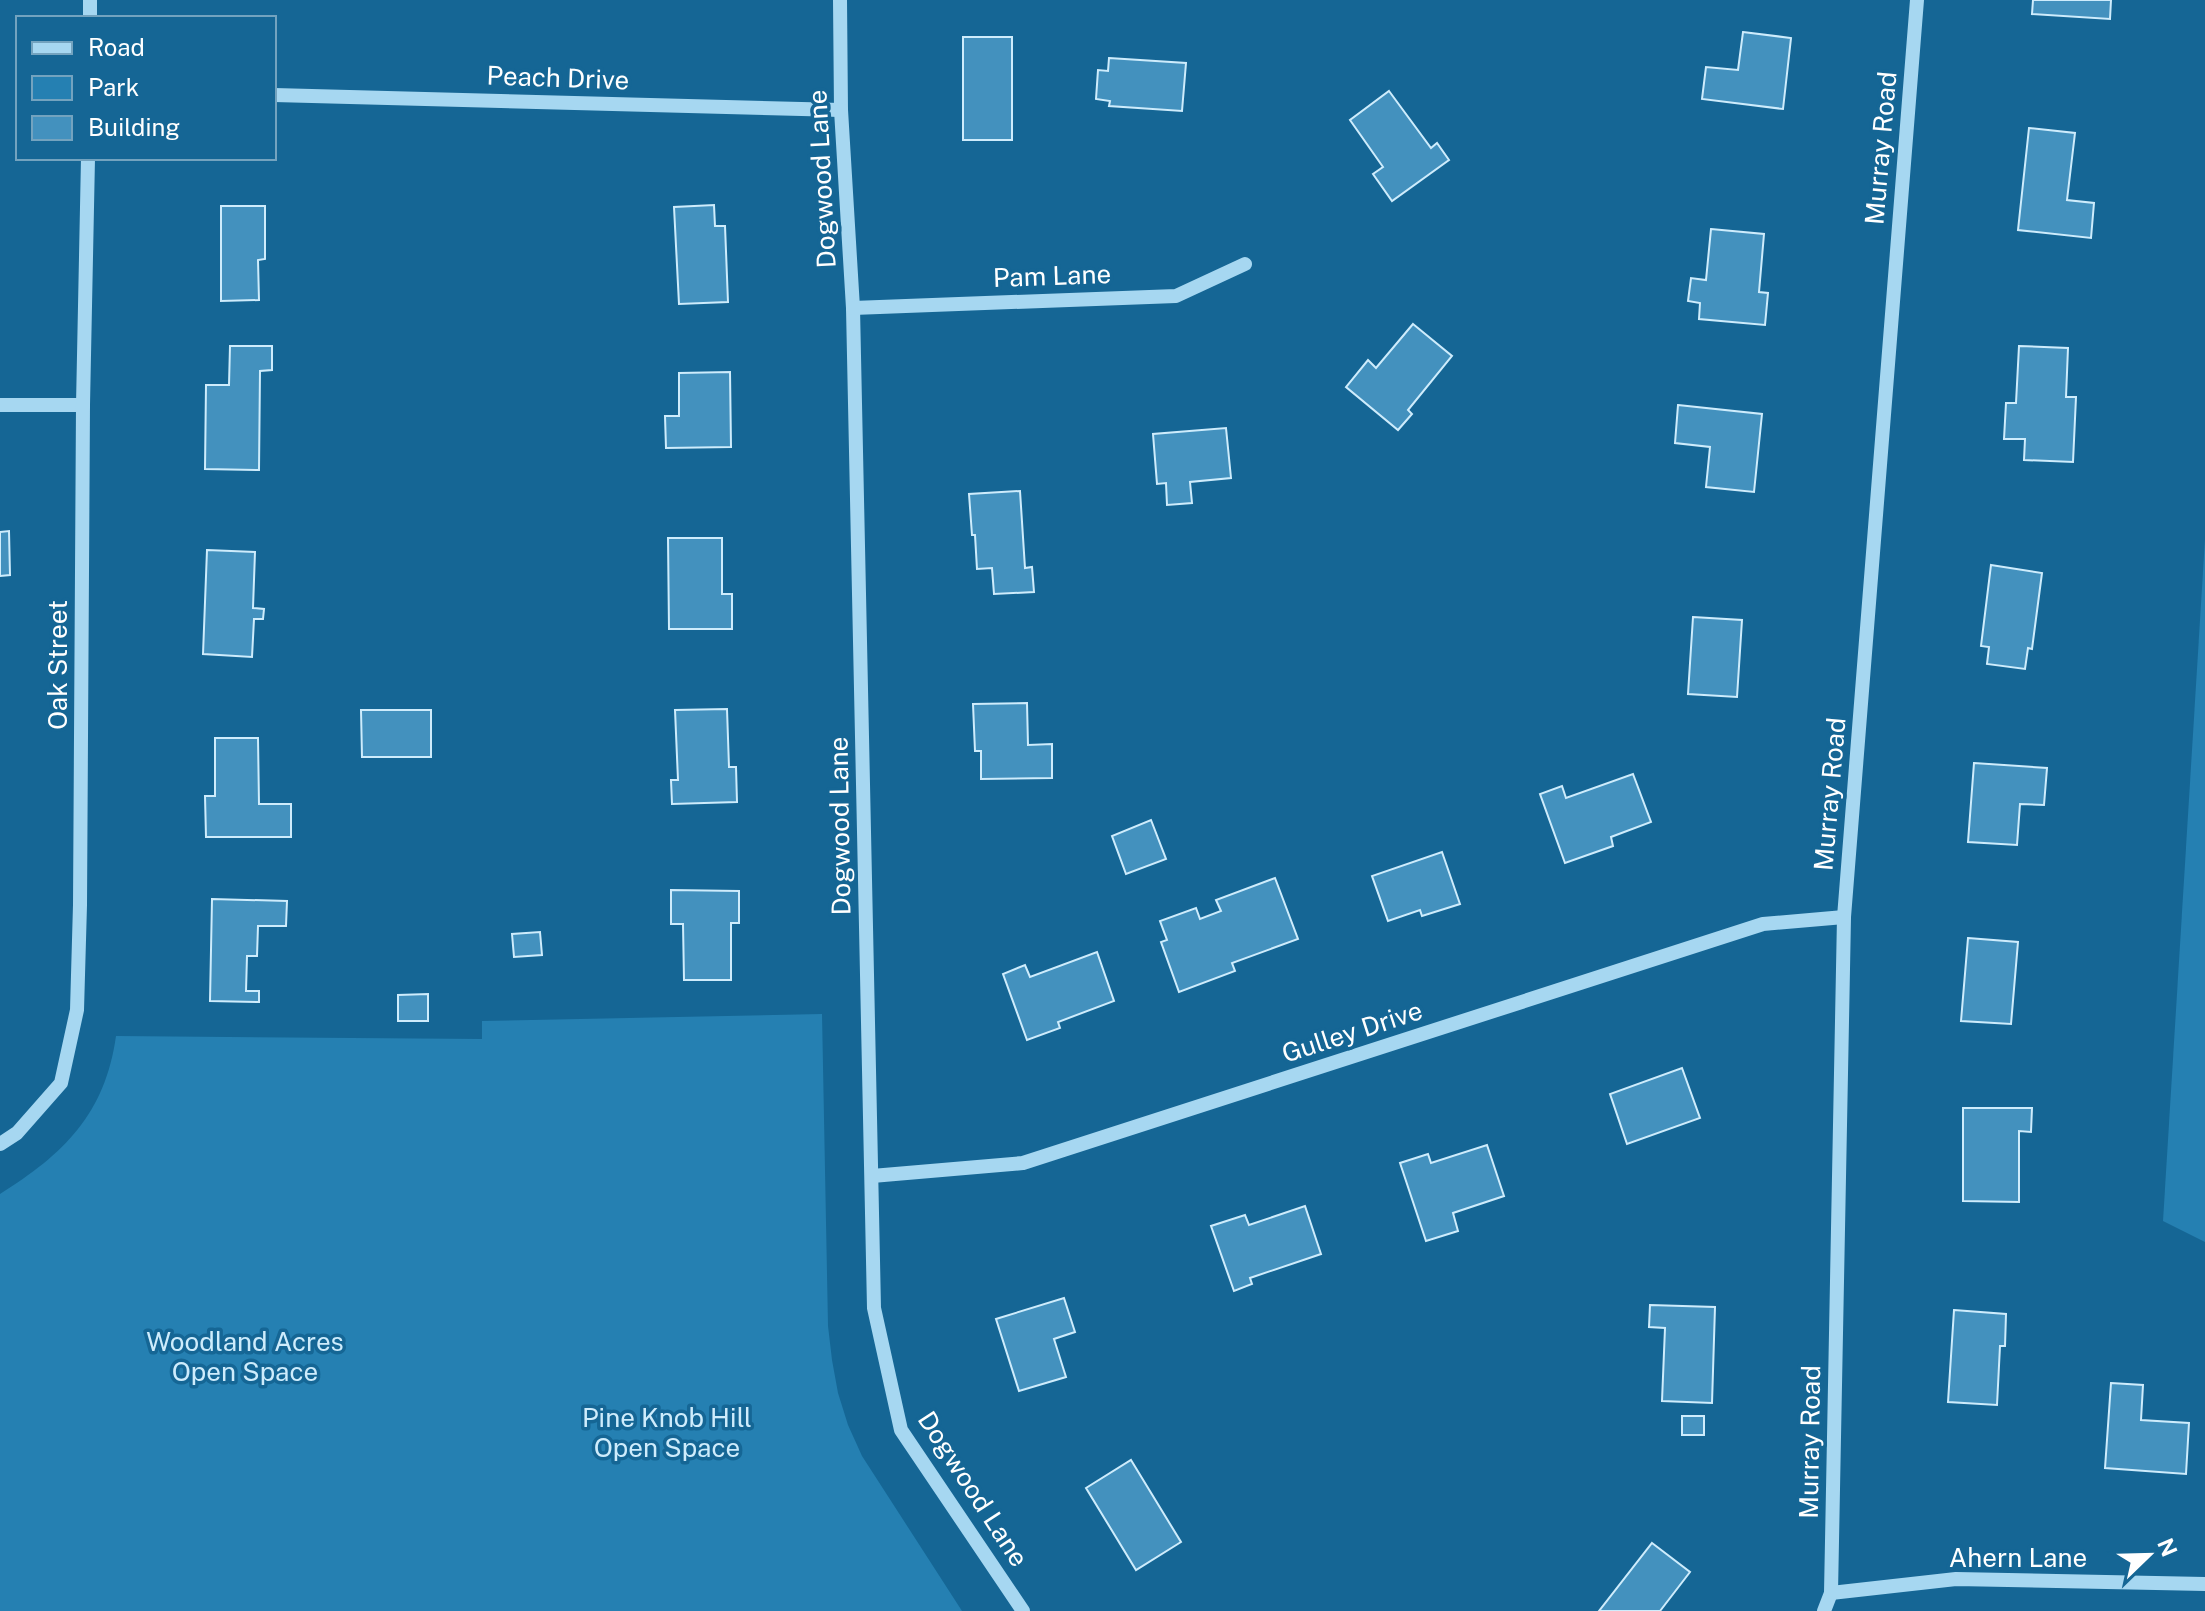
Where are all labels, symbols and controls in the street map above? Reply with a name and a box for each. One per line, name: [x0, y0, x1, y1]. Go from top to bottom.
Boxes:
legend: [16, 16, 276, 160]
text: Road: [88, 33, 145, 61]
street label: Peach Drive: [486, 60, 630, 95]
street label: Murray Road: [1858, 70, 1903, 226]
text: Park: [88, 73, 139, 101]
street label: Dogwood Lane: [801, 89, 842, 269]
text: Building: [88, 113, 180, 141]
street label: Pam Lane: [992, 258, 1112, 293]
street label: Oak Street: [42, 600, 73, 730]
street label: Murray Road: [1807, 716, 1852, 872]
street label: Dogwood Lane: [822, 736, 857, 916]
street label: Gulley Drive: [1278, 994, 1426, 1069]
park label: Woodland Acres Open Space: [146, 1326, 344, 1387]
street label: Murray Road: [1793, 1365, 1826, 1519]
park label: Pine Knob Hill Open Space: [582, 1402, 752, 1463]
street label: Dogwood Lane: [912, 1405, 1035, 1572]
north arrow: [2109, 1515, 2189, 1595]
text: N: [2152, 1534, 2183, 1560]
street label: Ahern Lane: [1949, 1542, 2087, 1573]

